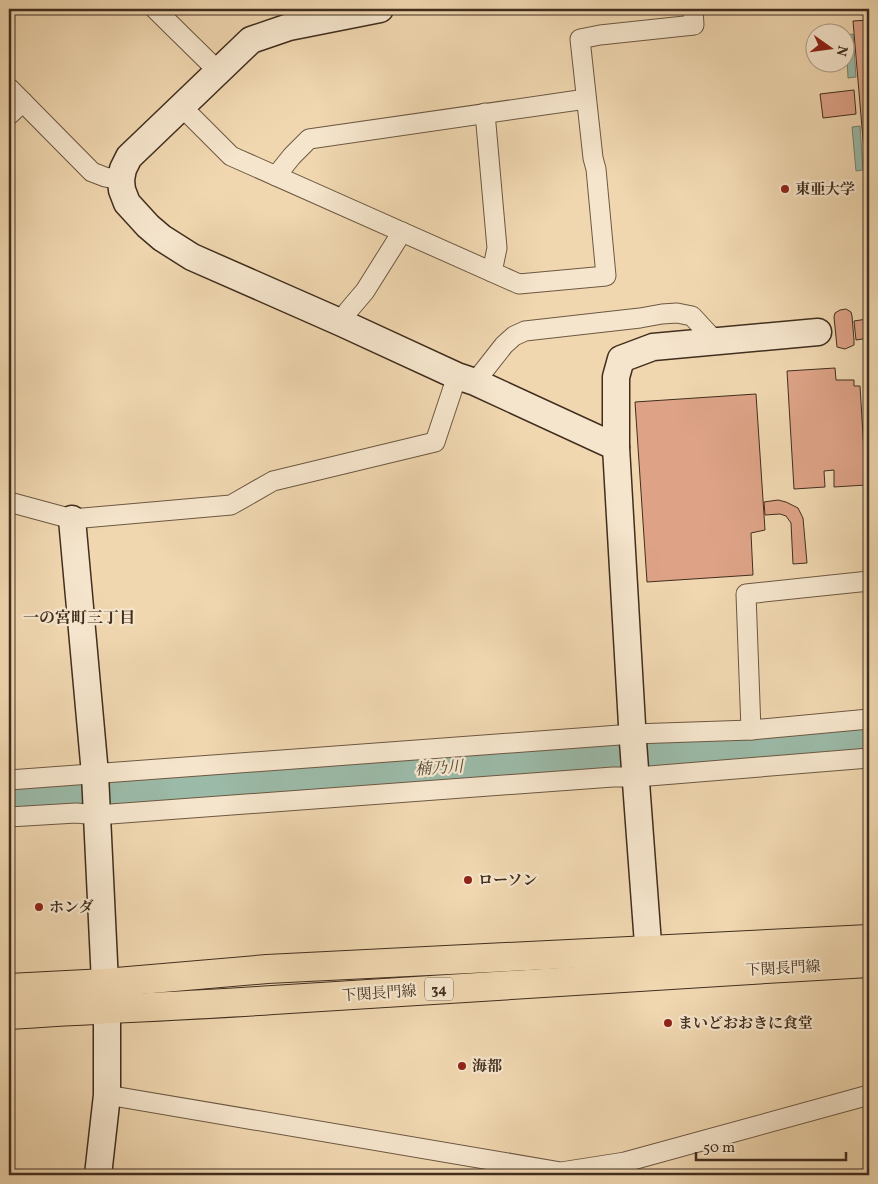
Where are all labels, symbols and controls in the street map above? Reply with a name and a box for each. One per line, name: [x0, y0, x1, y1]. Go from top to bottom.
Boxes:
north arrow: [806, 22, 856, 72]
text: N: [831, 44, 852, 58]
place label: 東亜大学: [795, 180, 855, 201]
marker: 東亜大学: [779, 183, 791, 195]
district label: 一の宮町三丁目: [23, 608, 135, 630]
water label: 楠乃川: [414, 756, 466, 782]
place label: ローソン: [478, 871, 537, 892]
marker: ローソン: [462, 874, 474, 886]
place label: ホンダ: [49, 898, 93, 919]
marker: ホンダ: [33, 901, 45, 913]
street label: 下関長門線: [745, 957, 821, 982]
road number: 34: [425, 978, 453, 1001]
street label: 下関長門線: [341, 981, 417, 1008]
place label: まいどおおきに食堂: [678, 1014, 813, 1035]
marker: まいどおおきに食堂: [662, 1017, 674, 1029]
place label: 海都: [472, 1057, 502, 1078]
marker: 海都: [456, 1060, 468, 1072]
scale bar: [696, 1129, 846, 1161]
text: 50 m: [703, 1138, 735, 1159]

